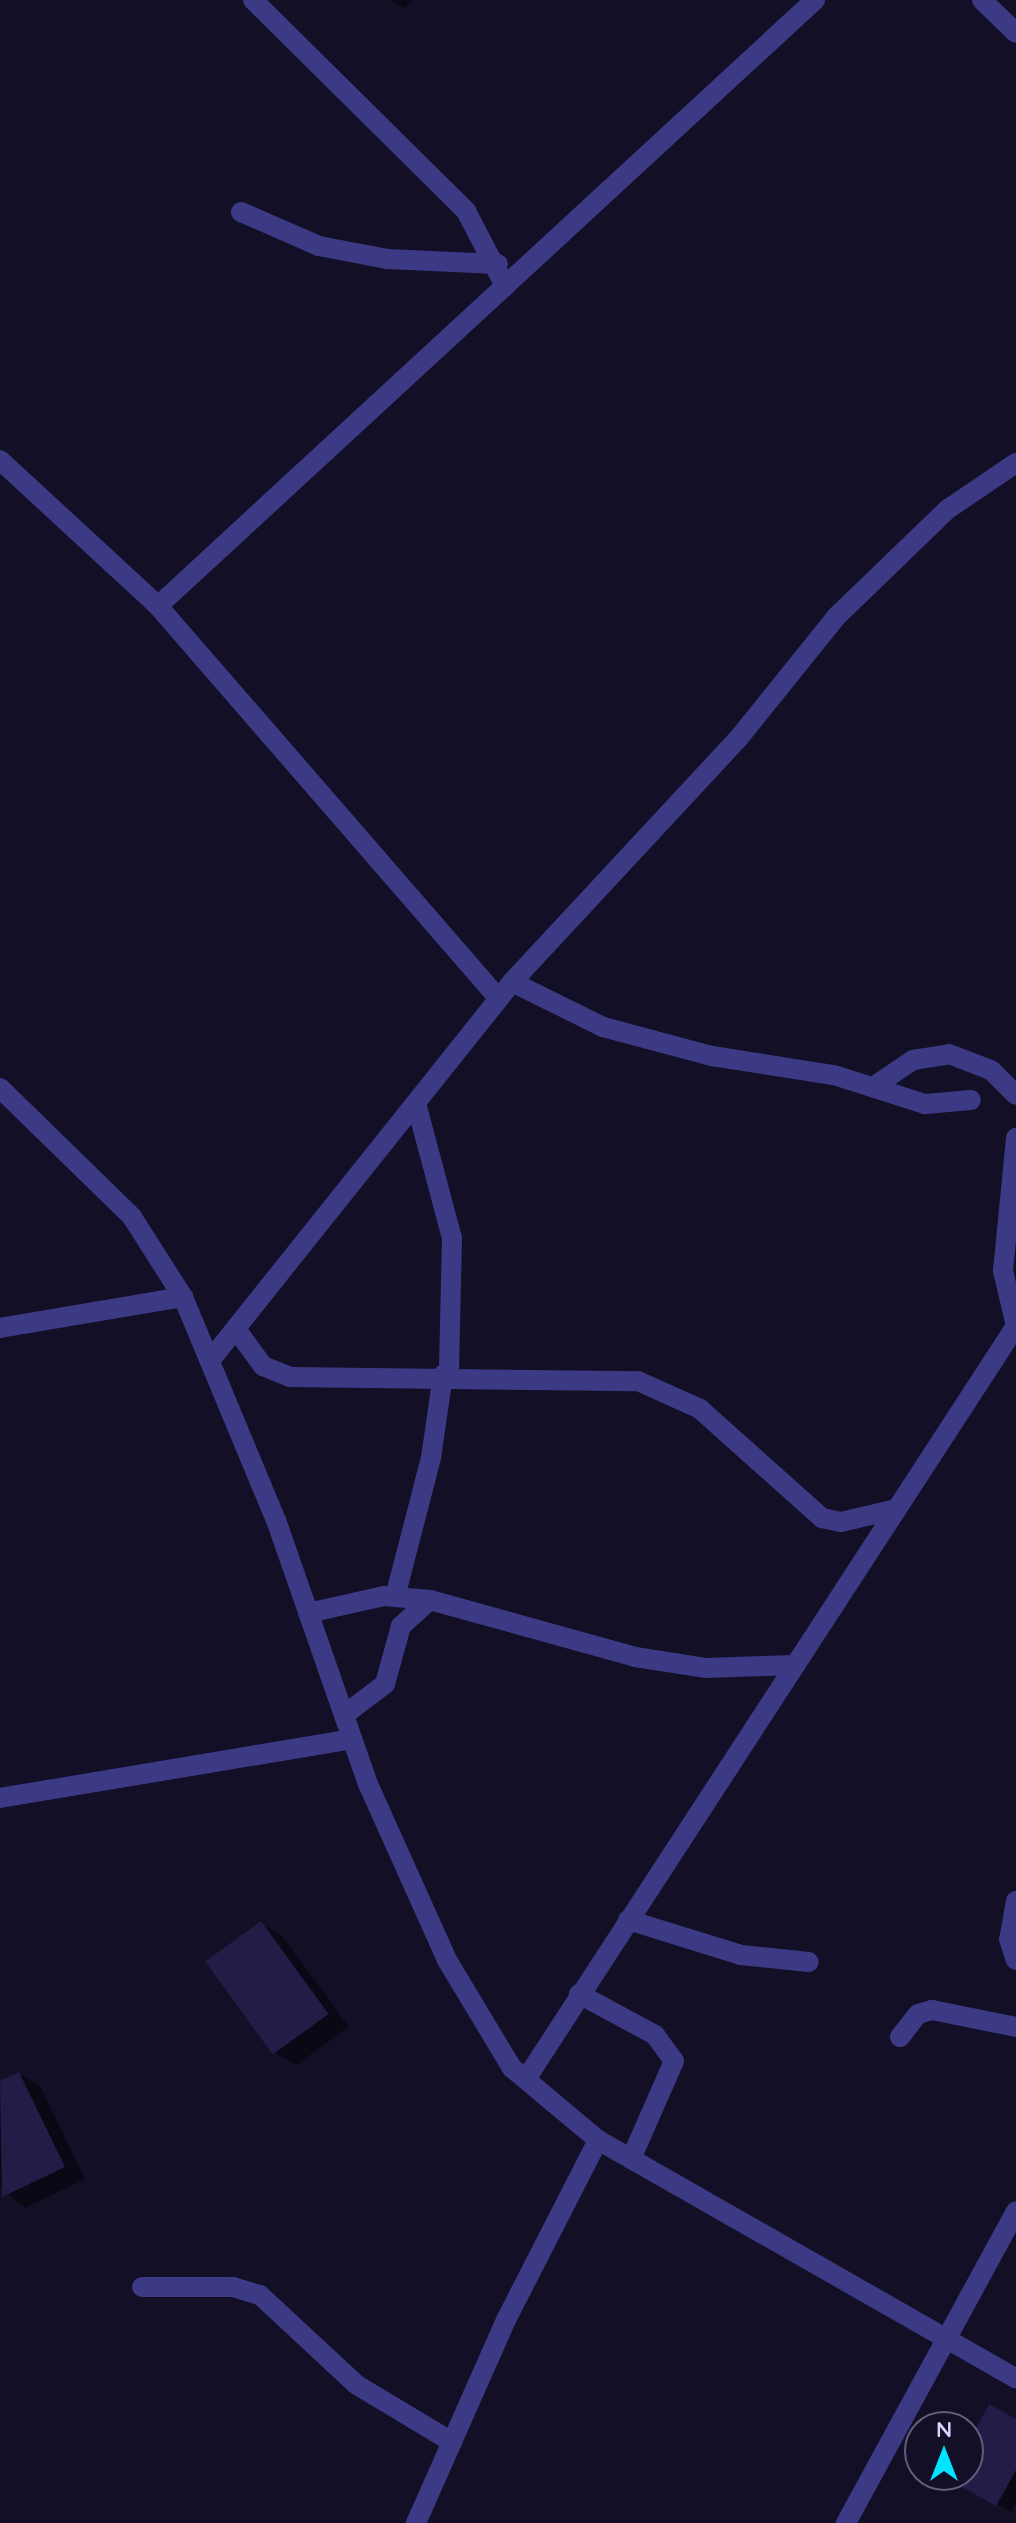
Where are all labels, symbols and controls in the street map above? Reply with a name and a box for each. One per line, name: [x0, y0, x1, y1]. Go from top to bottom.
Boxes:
north arrow: [904, 2411, 984, 2491]
text: N: [936, 2415, 952, 2443]

